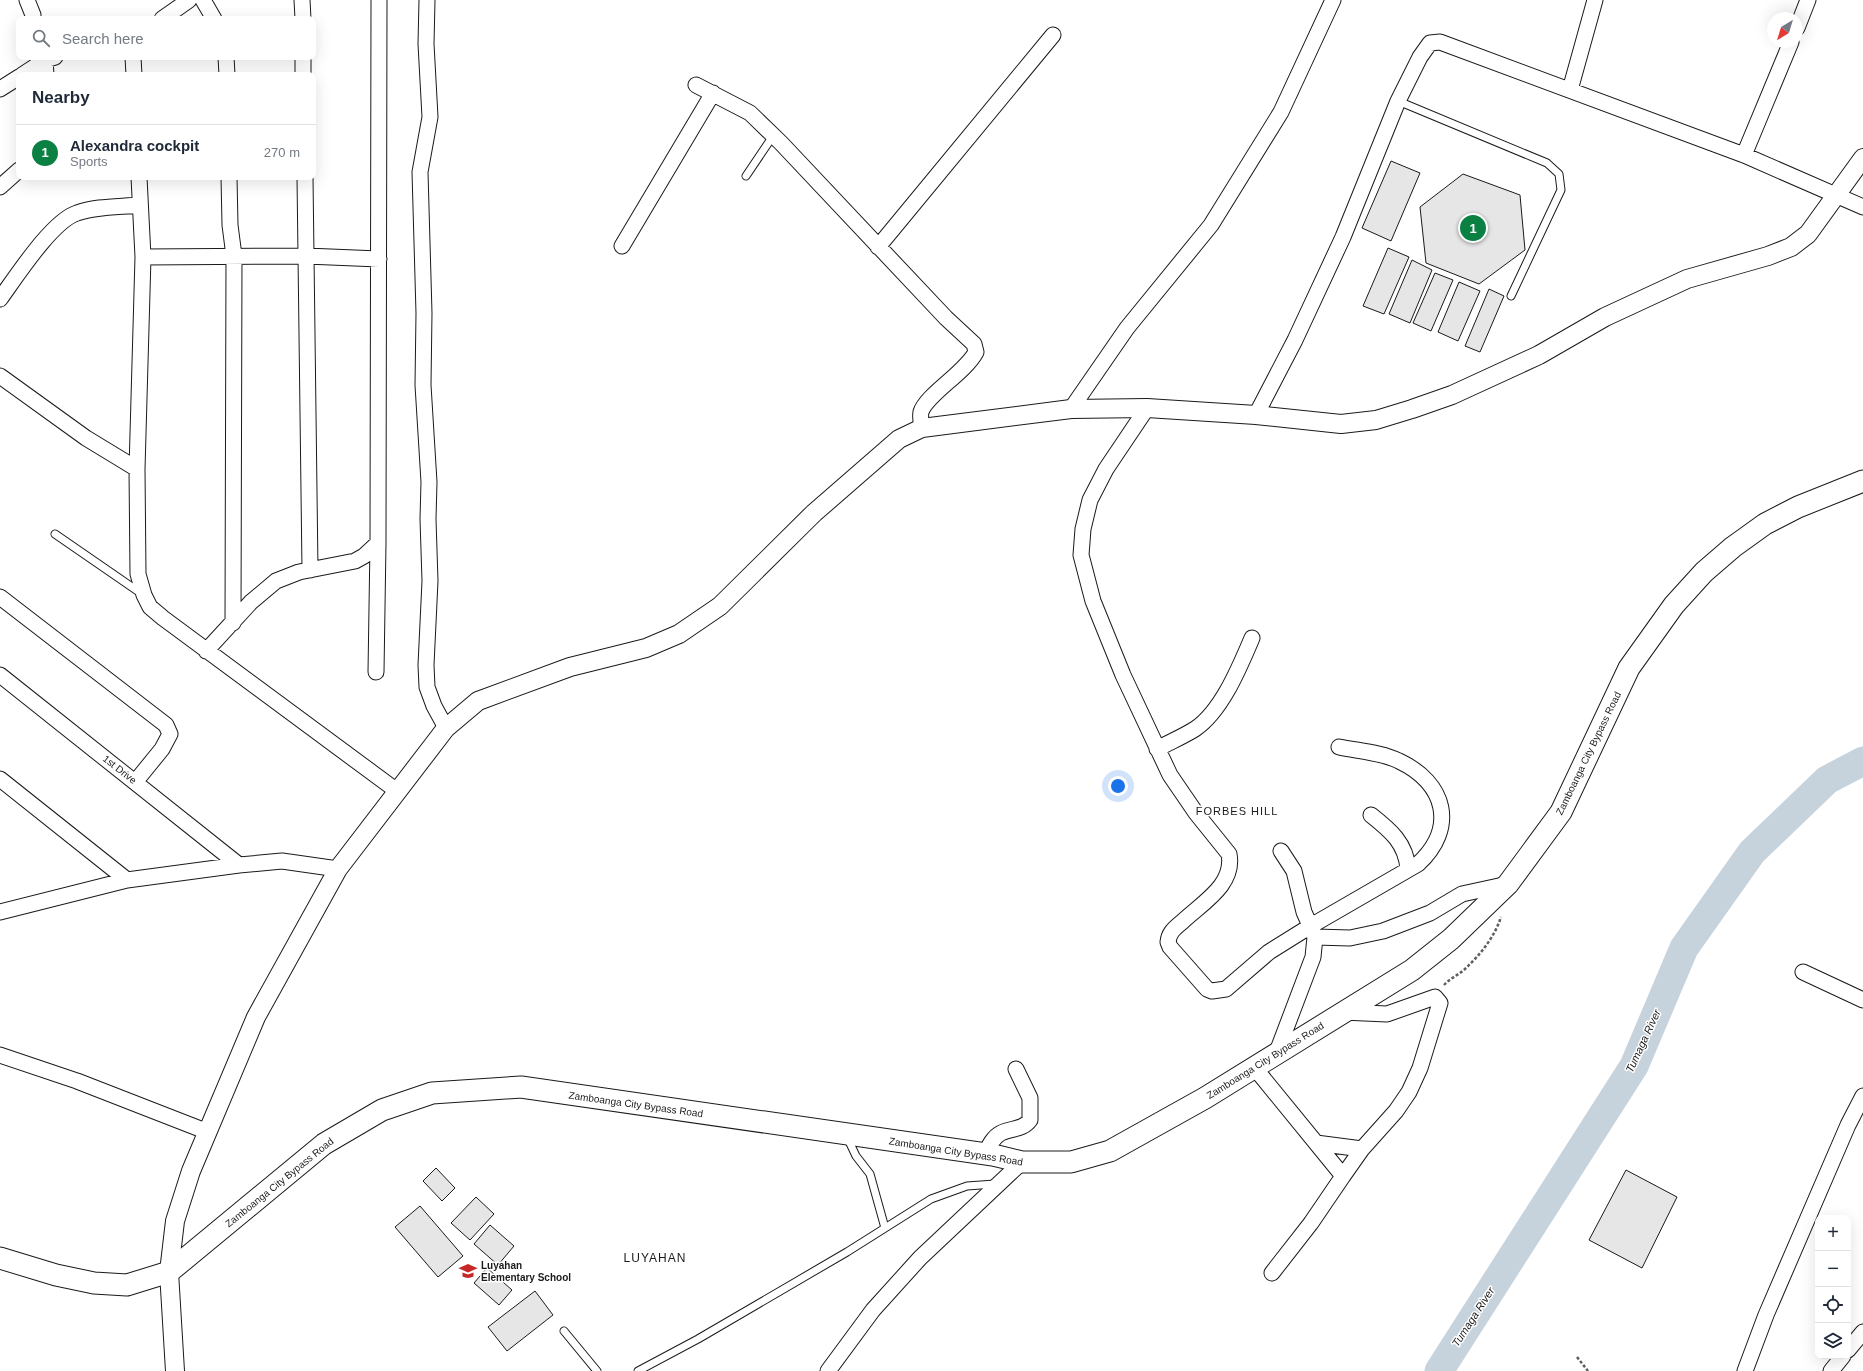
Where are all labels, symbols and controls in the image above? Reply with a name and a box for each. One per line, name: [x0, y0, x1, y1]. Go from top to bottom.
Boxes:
north arrow: [1767, 12, 1803, 48]
search box: [16, 16, 316, 60]
icon: search: [30, 27, 52, 49]
text: Search here: [62, 30, 144, 47]
text: Nearby: [32, 88, 90, 107]
text: Alexandra cockpit: [70, 137, 199, 154]
text: 1: [41, 145, 49, 160]
text: 270 m: [264, 145, 300, 160]
text: Sports: [70, 154, 108, 169]
pin: 1: [1460, 213, 1486, 243]
street label: Zamboanga City Bypass Road: [1554, 690, 1623, 817]
street label: 1st Drive: [101, 753, 139, 786]
your location: [1108, 776, 1128, 796]
district label: FORBES HILL: [1196, 805, 1278, 817]
water label: Tumaga River: [1623, 1006, 1663, 1074]
street label: Zamboanga City Bypass Road: [1205, 1020, 1326, 1101]
street label: Zamboanga City Bypass Road: [568, 1090, 704, 1119]
street label: Zamboanga City Bypass Road: [223, 1135, 335, 1229]
street label: Zamboanga City Bypass Road: [888, 1135, 1024, 1168]
map controls: [1815, 1215, 1851, 1359]
button: +: [1815, 1215, 1851, 1251]
district label: LUYAHAN: [624, 1251, 686, 1265]
button: −: [1815, 1251, 1851, 1287]
place label: Luyahan Elementary School: [481, 1260, 571, 1283]
school or university icon: Luyahan Elementary School: [458, 1261, 478, 1281]
water label: Tumaga River: [1449, 1284, 1497, 1349]
button: locate: [1815, 1287, 1851, 1323]
button: layers: [1815, 1323, 1851, 1359]

